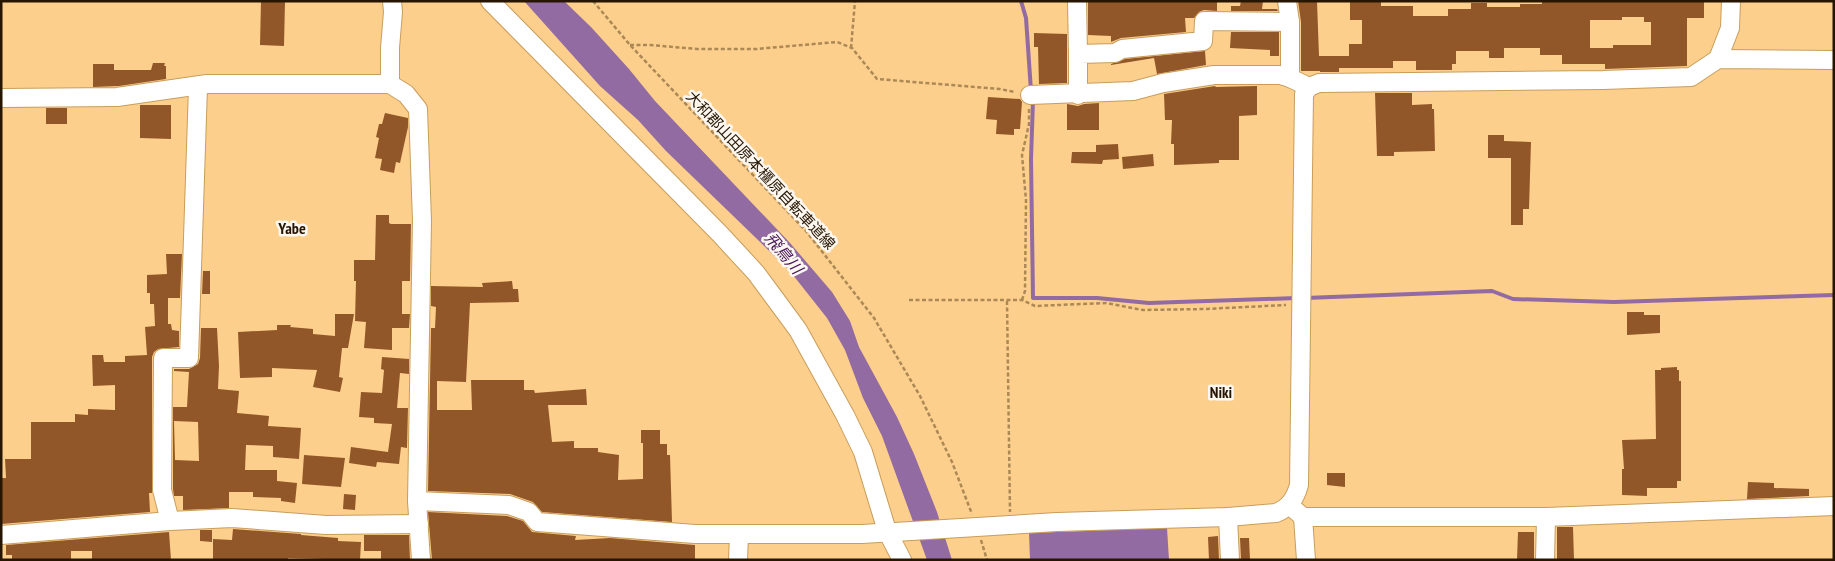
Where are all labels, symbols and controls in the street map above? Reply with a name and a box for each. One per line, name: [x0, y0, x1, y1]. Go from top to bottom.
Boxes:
street label: 大和郡山田原本橿原自転車道線: [682, 87, 840, 253]
district label: Yabe: [277, 218, 306, 238]
water label: 飛鳥川: [761, 228, 808, 279]
district label: Niki: [1210, 382, 1233, 402]

